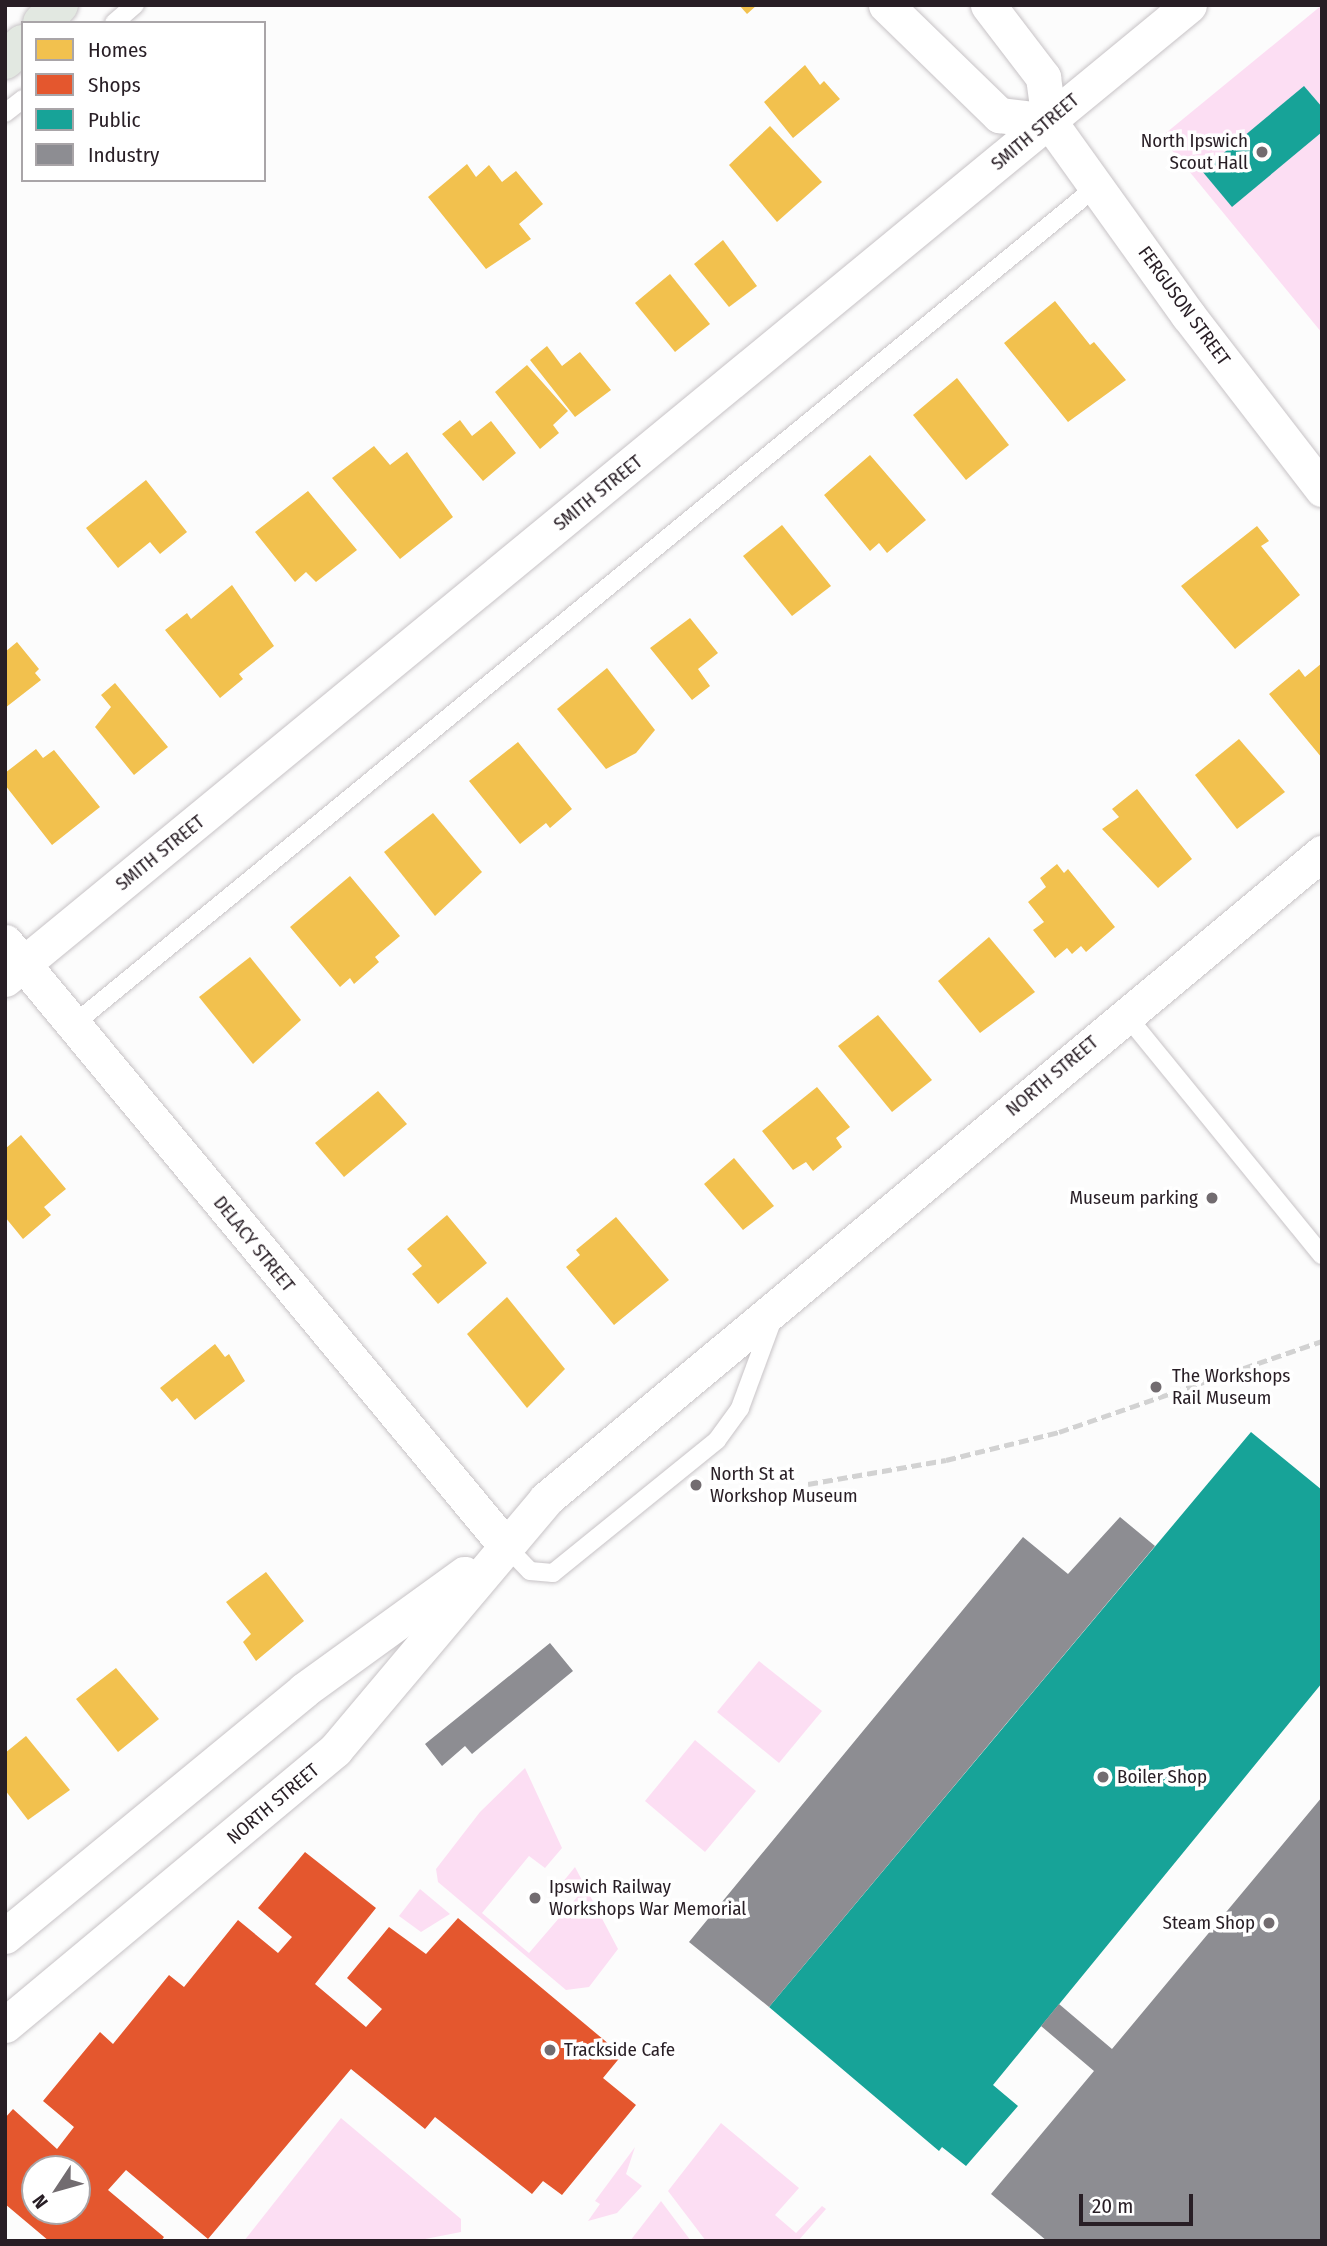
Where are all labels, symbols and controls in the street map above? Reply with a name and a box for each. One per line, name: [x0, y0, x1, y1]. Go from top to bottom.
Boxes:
legend: [21, 21, 266, 182]
text: Homes: [88, 37, 147, 63]
text: Shops: [88, 72, 141, 98]
street label: SMITH STREET: [987, 89, 1083, 175]
text: Public: [88, 107, 140, 133]
place label: North Ipswich Scout Hall: [1141, 130, 1248, 174]
text: Industry: [88, 142, 159, 168]
marker: North Ipswich Scout Hall: [1254, 144, 1270, 160]
street label: FERGUSON STREET: [1133, 242, 1235, 370]
street label: SMITH STREET: [549, 450, 647, 536]
street label: SMITH STREET: [111, 810, 209, 896]
street label: NORTH STREET: [1001, 1031, 1103, 1121]
place label: Museum parking: [1070, 1187, 1198, 1209]
marker: Museum parking: [1204, 1190, 1220, 1206]
street label: DELACY STREET: [209, 1192, 299, 1296]
place label: The Workshops Rail Museum: [1172, 1365, 1290, 1409]
marker: The Workshops Rail Museum: [1146, 1377, 1166, 1397]
place label: North St at Workshop Museum: [710, 1463, 858, 1507]
marker: North St at Workshop Museum: [688, 1477, 704, 1493]
street label: NORTH STREET: [222, 1759, 324, 1849]
place label: Boiler Shop: [1117, 1766, 1207, 1788]
marker: Boiler Shop: [1095, 1769, 1111, 1785]
place label: Ipswich Railway Workshops War Memorial: [549, 1876, 746, 1920]
marker: Ipswich Railway Workshops War Memorial: [527, 1890, 543, 1906]
place label: Steam Shop: [1163, 1912, 1255, 1934]
marker: Steam Shop: [1261, 1915, 1277, 1931]
place label: Trackside Cafe: [564, 2039, 675, 2061]
marker: Trackside Cafe: [542, 2042, 558, 2058]
north arrow: [21, 2155, 91, 2225]
scale bar: [1082, 2180, 1196, 2224]
text: N: [28, 2190, 53, 2213]
text: 20 m: [1092, 2193, 1133, 2219]

